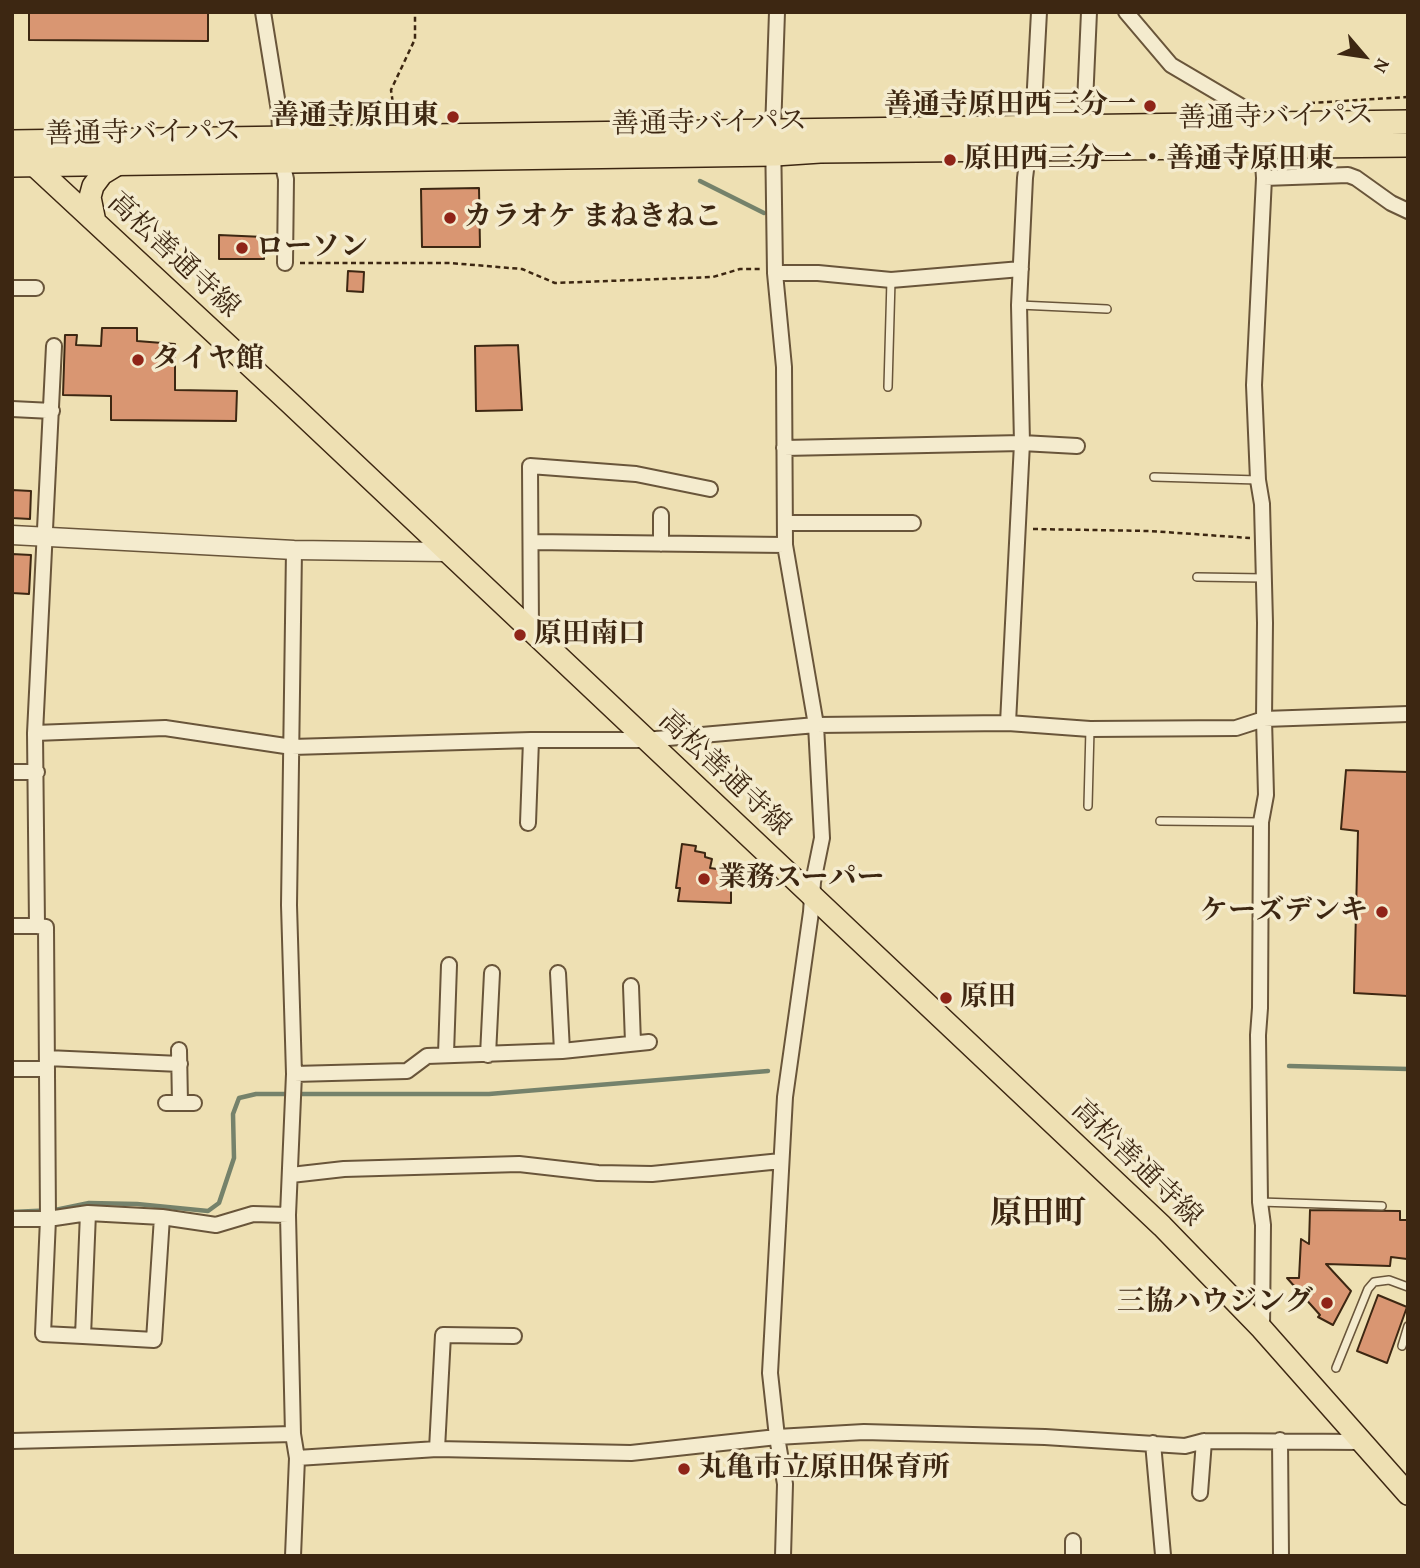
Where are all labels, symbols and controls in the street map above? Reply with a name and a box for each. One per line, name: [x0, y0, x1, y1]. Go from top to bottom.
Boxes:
north arrow: [1329, 21, 1399, 91]
text: N: [1367, 54, 1398, 79]
place label: 善通寺原田西三分一: [884, 89, 1136, 123]
marker: 善通寺原田西三分一: [1142, 98, 1158, 114]
street label: 善通寺バイパス: [1178, 99, 1374, 137]
place label: 善通寺原田東: [271, 100, 439, 134]
street label: 善通寺バイパス: [611, 105, 807, 143]
marker: 善通寺原田東: [445, 109, 461, 125]
street label: 善通寺バイパス: [45, 115, 241, 153]
place label: 原田西三分一 ・善通寺原田東: [964, 143, 1334, 177]
marker: 原田西三分一 ・善通寺原田東: [942, 152, 958, 168]
street label: 高松善通寺線: [100, 186, 246, 326]
place label: カラオケ まねきねこ: [464, 201, 722, 235]
marker: カラオケ まねきねこ: [442, 210, 458, 226]
place label: ローソン: [256, 231, 368, 265]
marker: ローソン: [234, 240, 250, 256]
place label: タイヤ館: [152, 343, 264, 377]
marker: タイヤ館: [130, 352, 146, 368]
place label: 原田南口: [534, 618, 646, 652]
marker: 原田南口: [512, 627, 528, 643]
street label: 高松善通寺線: [651, 704, 797, 844]
place label: 業務スーパー: [718, 862, 885, 896]
marker: 業務スーパー: [696, 871, 712, 887]
place label: ケーズデンキ: [1200, 895, 1368, 929]
marker: ケーズデンキ: [1374, 904, 1390, 920]
place label: 原田: [960, 981, 1016, 1015]
marker: 原田: [938, 990, 954, 1006]
street label: 高松善通寺線: [1064, 1094, 1208, 1234]
district label: 原田町: [990, 1196, 1086, 1234]
place label: 三協ハウジング: [1117, 1286, 1313, 1320]
marker: 三協ハウジング: [1319, 1295, 1335, 1311]
place label: 丸亀市立原田保育所: [698, 1452, 950, 1486]
marker: 丸亀市立原田保育所: [676, 1461, 692, 1477]

